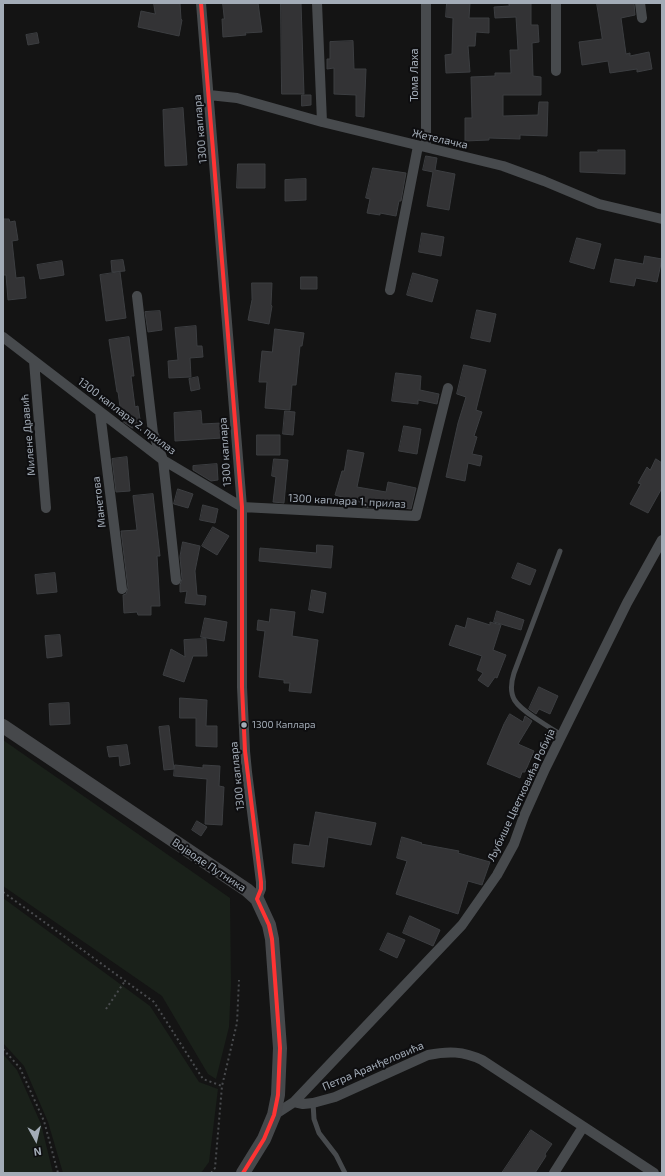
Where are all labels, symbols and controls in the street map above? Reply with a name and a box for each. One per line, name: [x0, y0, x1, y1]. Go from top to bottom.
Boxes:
street label: Тома Лаха: [407, 48, 421, 102]
street label: 1300 каплара: [190, 94, 210, 164]
street label: Жетелачка: [411, 126, 469, 152]
street label: 1300 каплара 2. прилаз: [75, 375, 179, 457]
street label: Милене Дравић: [18, 394, 38, 476]
street label: 1300 каплара: [216, 417, 234, 487]
street label: Манетова: [89, 476, 109, 528]
street label: 1300 каплара 1. прилаз: [288, 491, 406, 511]
place label: 1300 Каплара: [252, 719, 316, 731]
marker: 1300 Каплара: [239, 720, 249, 730]
street label: Љубише Цветковића Робија: [484, 726, 558, 864]
street label: 1300 каплара: [227, 741, 247, 811]
street label: Војводе Путника: [170, 835, 248, 895]
street label: Петра Аранђеловића: [320, 1039, 426, 1093]
north arrow: [16, 1120, 56, 1160]
text: N: [33, 1145, 43, 1159]

